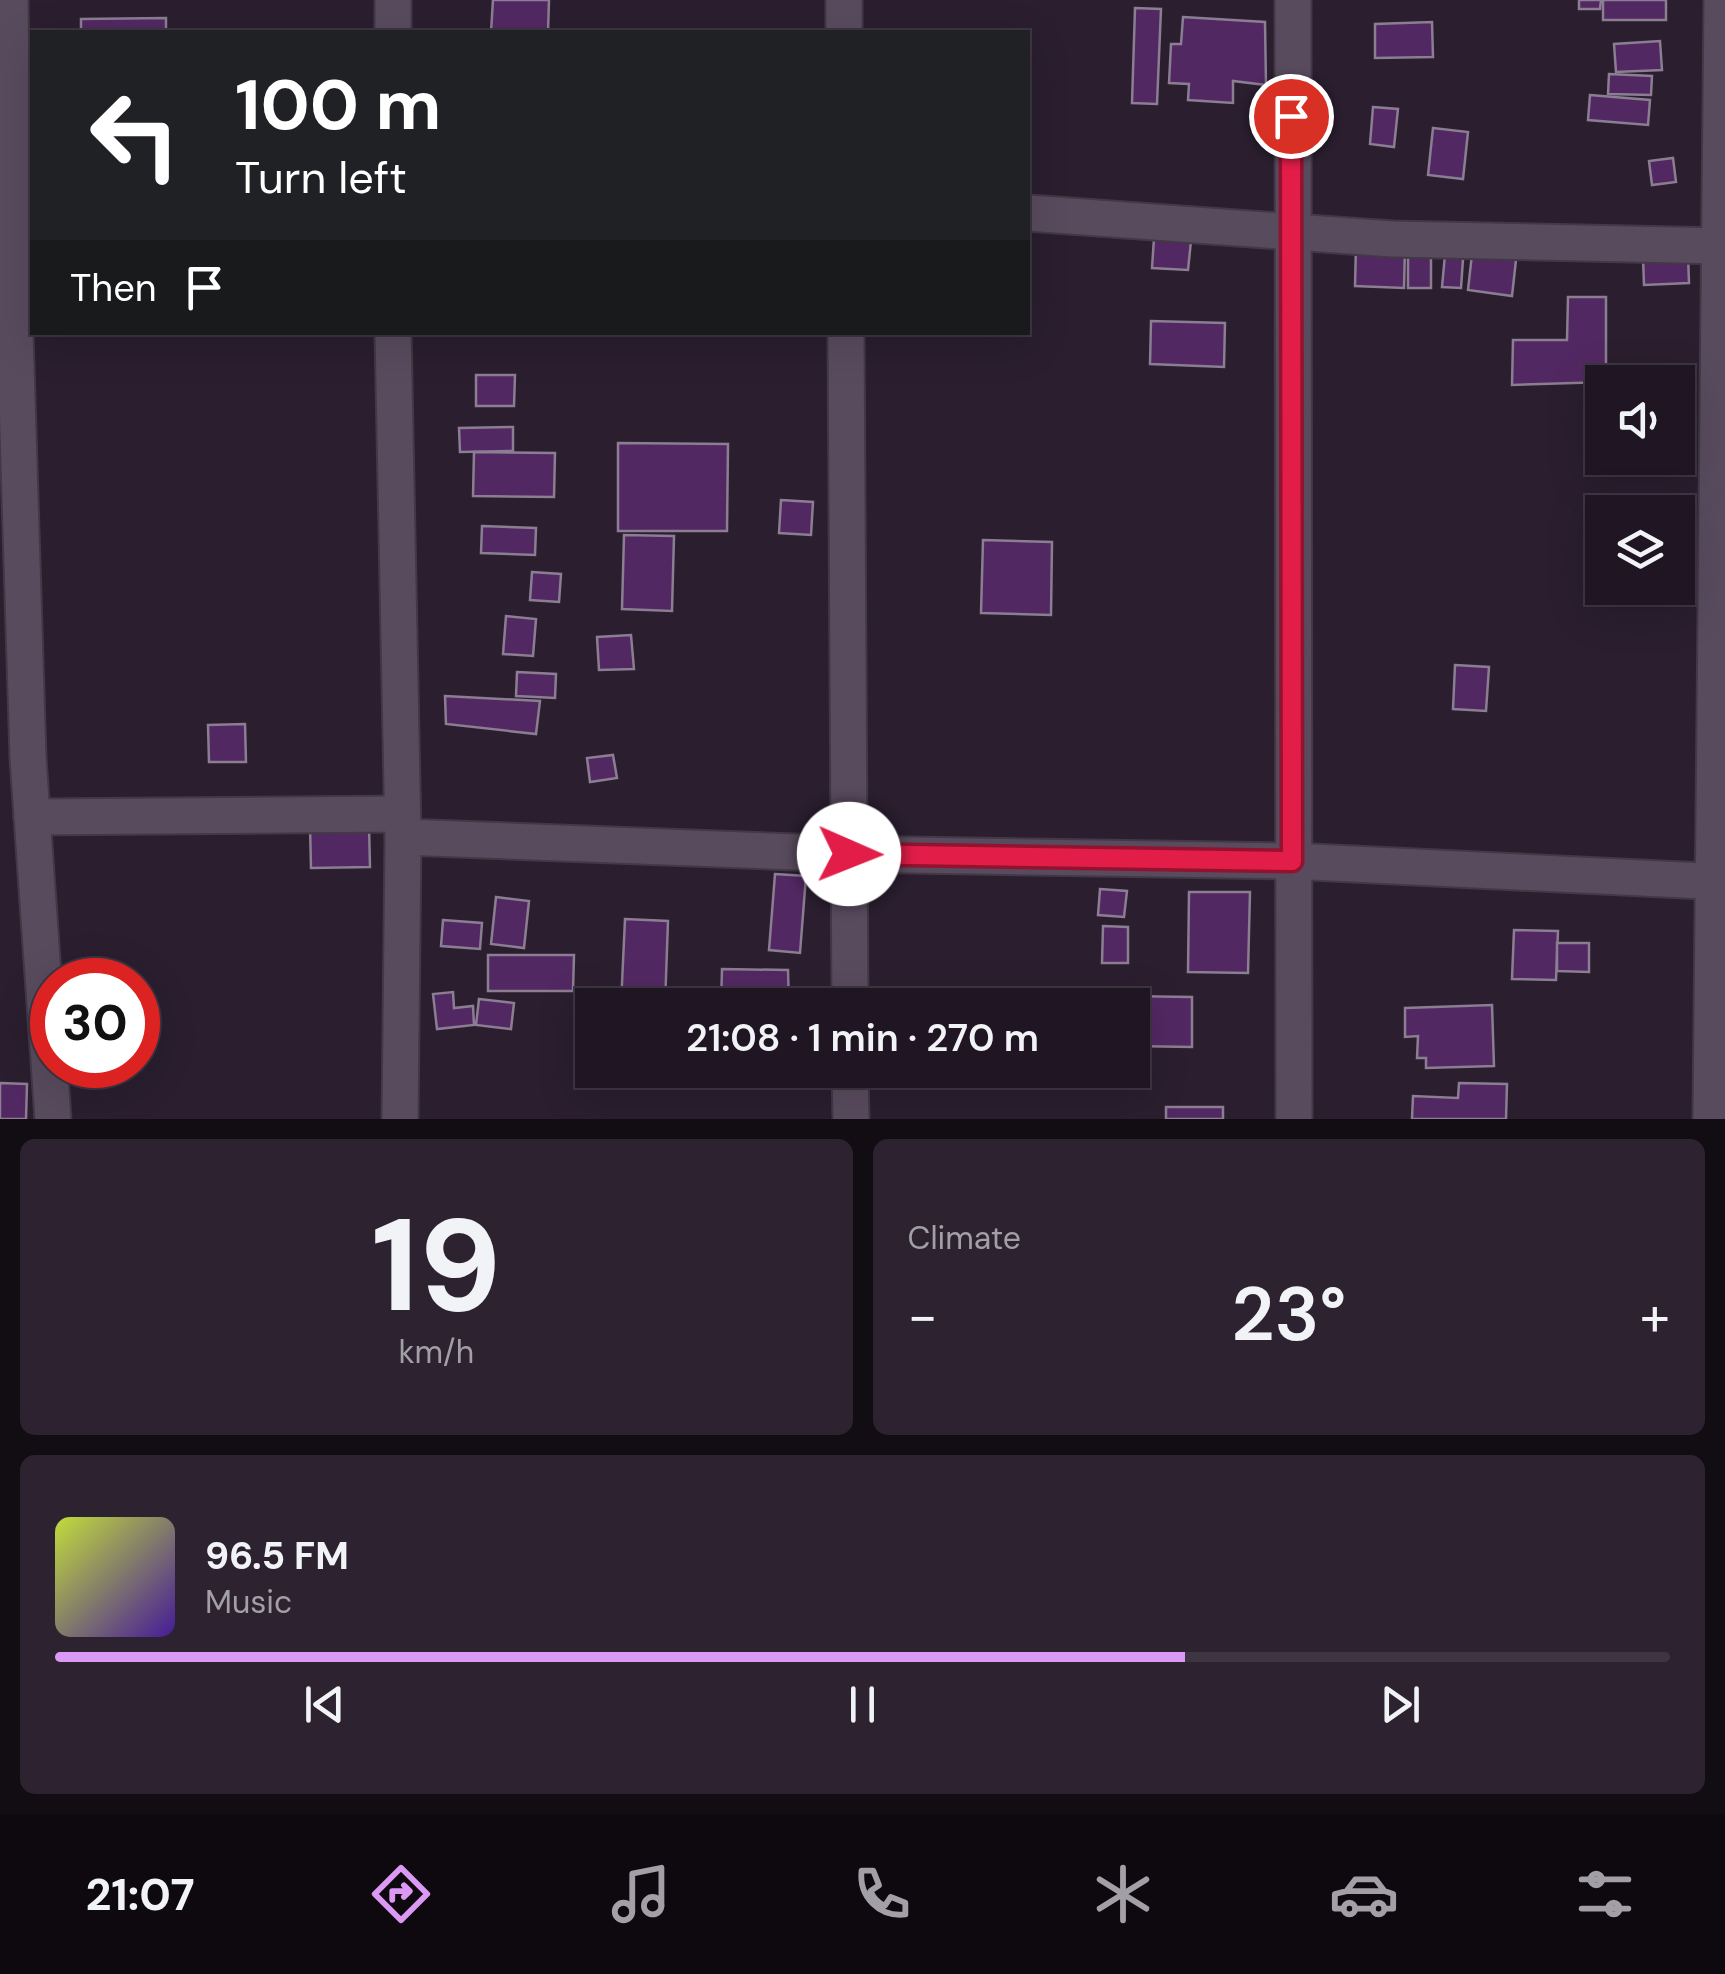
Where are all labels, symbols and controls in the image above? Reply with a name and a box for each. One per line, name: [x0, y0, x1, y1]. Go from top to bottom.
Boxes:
text: 100 m: [235, 60, 441, 151]
icon: left: [70, 70, 200, 200]
pin: [1249, 74, 1334, 159]
icon: arrive: [1264, 89, 1319, 144]
text: Turn left: [235, 148, 407, 207]
icon: arrive: [177, 260, 232, 315]
text: Then: [70, 263, 157, 313]
map controls: [1585, 365, 1695, 605]
button: sound: [1585, 365, 1695, 475]
button: layers: [1585, 495, 1695, 605]
position arrow: [797, 802, 901, 906]
speed limit sign: 30: [30, 958, 160, 1088]
text: 21:08 · 1 min · 270 m: [686, 1013, 1039, 1063]
text: 19: [371, 1181, 501, 1350]
text: Climate: [908, 1217, 1021, 1259]
text: 23°: [1231, 1266, 1346, 1363]
text: −: [908, 1280, 938, 1352]
text: +: [1640, 1280, 1670, 1352]
text: km/h: [398, 1331, 474, 1373]
text: 96.5 FM: [205, 1531, 349, 1581]
text: Music: [205, 1581, 292, 1623]
icon: previous: [297, 1677, 352, 1732]
icon: pause: [835, 1677, 890, 1732]
icon: next: [1373, 1677, 1428, 1732]
icon: directions: [366, 1859, 436, 1929]
icon: music: [606, 1859, 676, 1929]
icon: phone: [847, 1859, 917, 1929]
icon: climate: [1088, 1859, 1158, 1929]
icon: car: [1329, 1859, 1399, 1929]
icon: filters: [1570, 1859, 1640, 1929]
text: 21:07: [85, 1865, 195, 1924]

